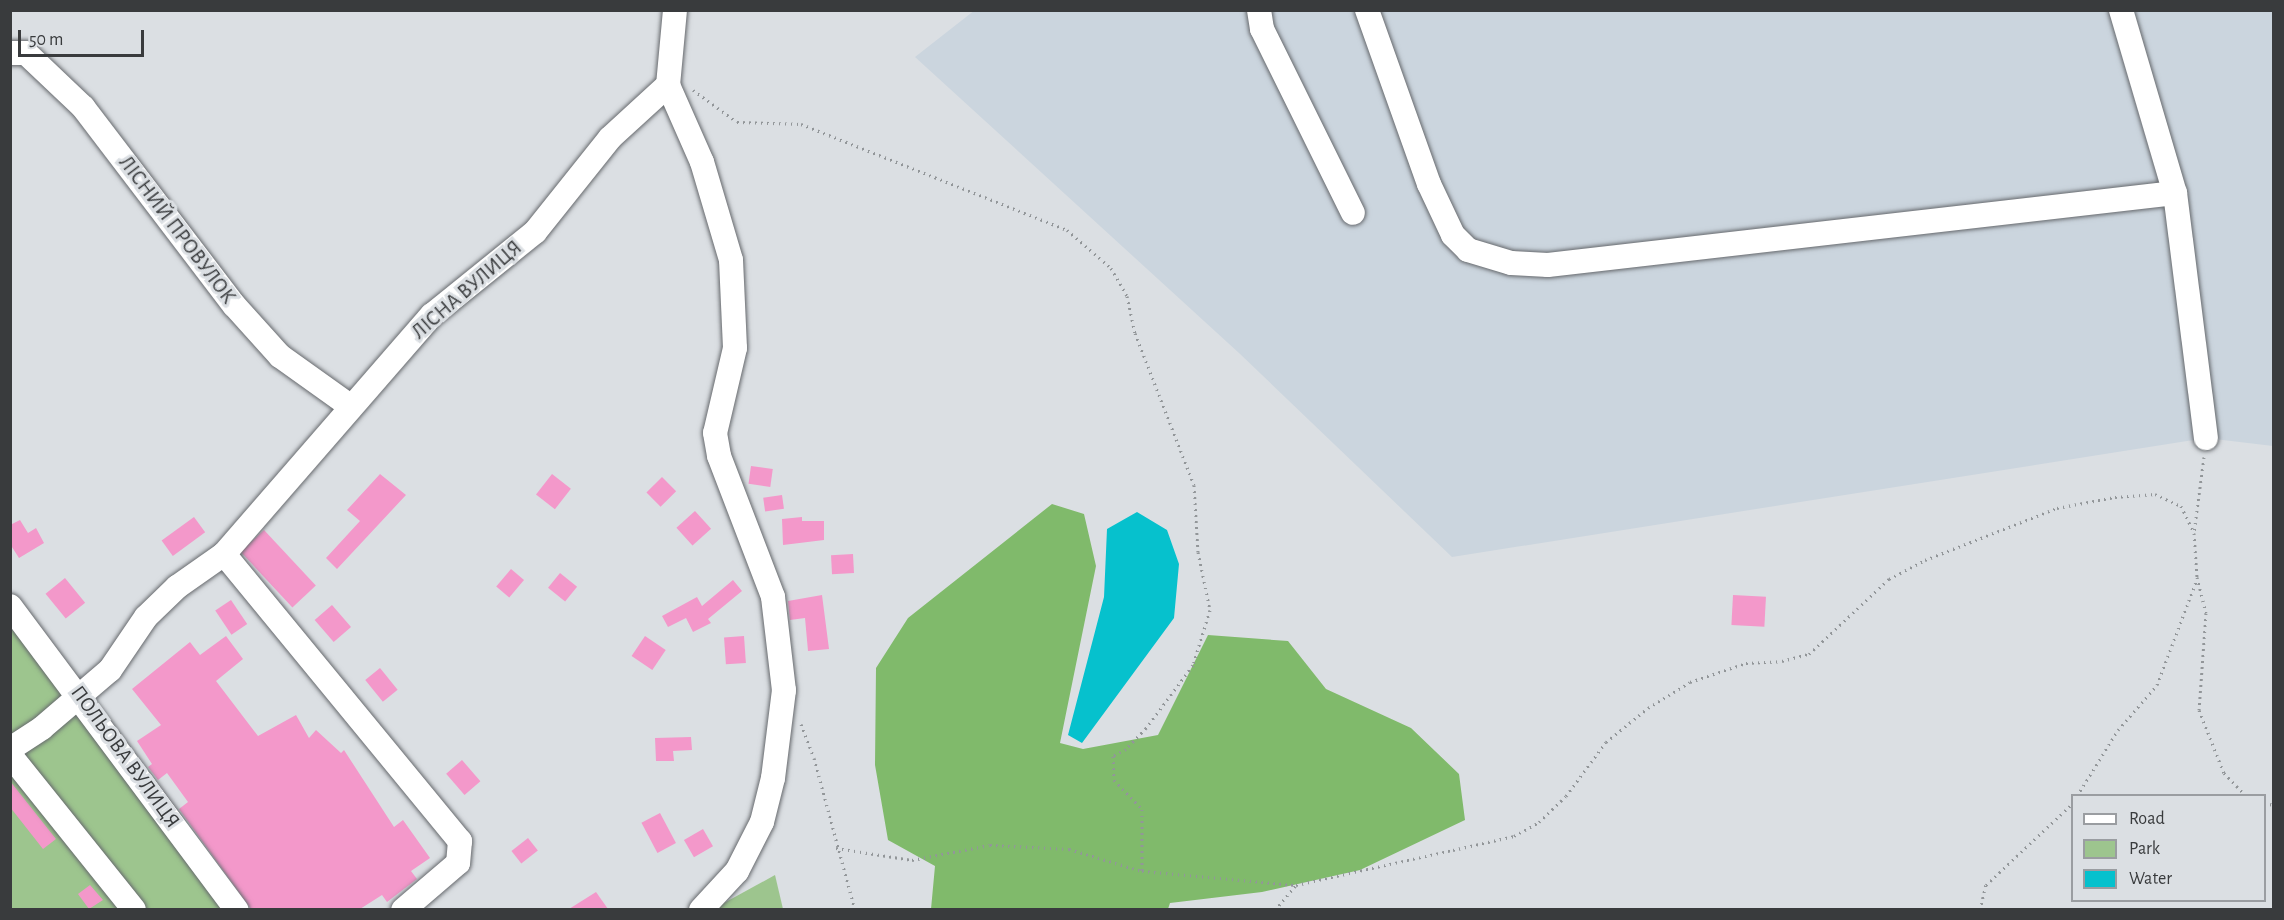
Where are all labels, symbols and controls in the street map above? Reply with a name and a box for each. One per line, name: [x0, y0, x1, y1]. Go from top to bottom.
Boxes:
scale bar: [21, 18, 147, 56]
text: 50 m: [29, 31, 63, 49]
street label: ЛІСНИЙ ПРОВУЛОК: [113, 151, 241, 309]
street label: ЛІСНА ВУЛИЦЯ: [407, 235, 527, 345]
street label: ПОЛЬОВА ВУЛИЦЯ: [65, 681, 185, 833]
legend: [2071, 794, 2266, 902]
text: Road: [2129, 810, 2165, 828]
text: Park: [2129, 840, 2160, 858]
text: Water: [2129, 870, 2172, 888]

